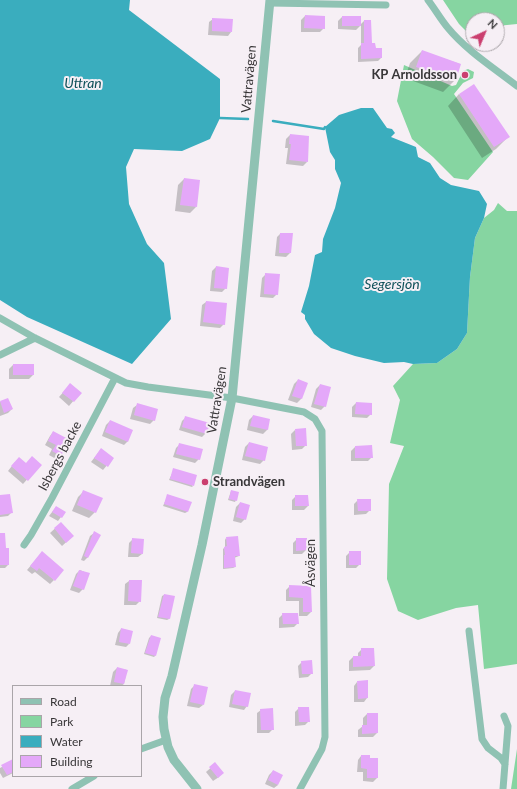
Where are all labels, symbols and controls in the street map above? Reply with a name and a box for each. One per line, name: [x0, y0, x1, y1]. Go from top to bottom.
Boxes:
north arrow: [465, 12, 505, 52]
text: N: [485, 16, 501, 31]
street label: Vattravägen: [238, 45, 260, 113]
place label: KP Arnoldsson: [371, 67, 457, 83]
marker: KP Arnoldsson: [460, 70, 470, 80]
water label: Uttran: [64, 75, 102, 91]
water label: Segersjön: [364, 276, 420, 292]
street label: Vattravägen: [204, 365, 230, 435]
street label: Isbergs backe: [35, 419, 85, 493]
place label: Strandvägen: [213, 474, 285, 490]
marker: Strandvägen: [200, 477, 210, 487]
street label: Åsvägen: [303, 539, 319, 587]
legend: [12, 685, 142, 777]
text: Road: [50, 694, 77, 709]
text: Park: [50, 714, 73, 729]
text: Water: [50, 734, 83, 749]
text: Building: [50, 754, 93, 769]

